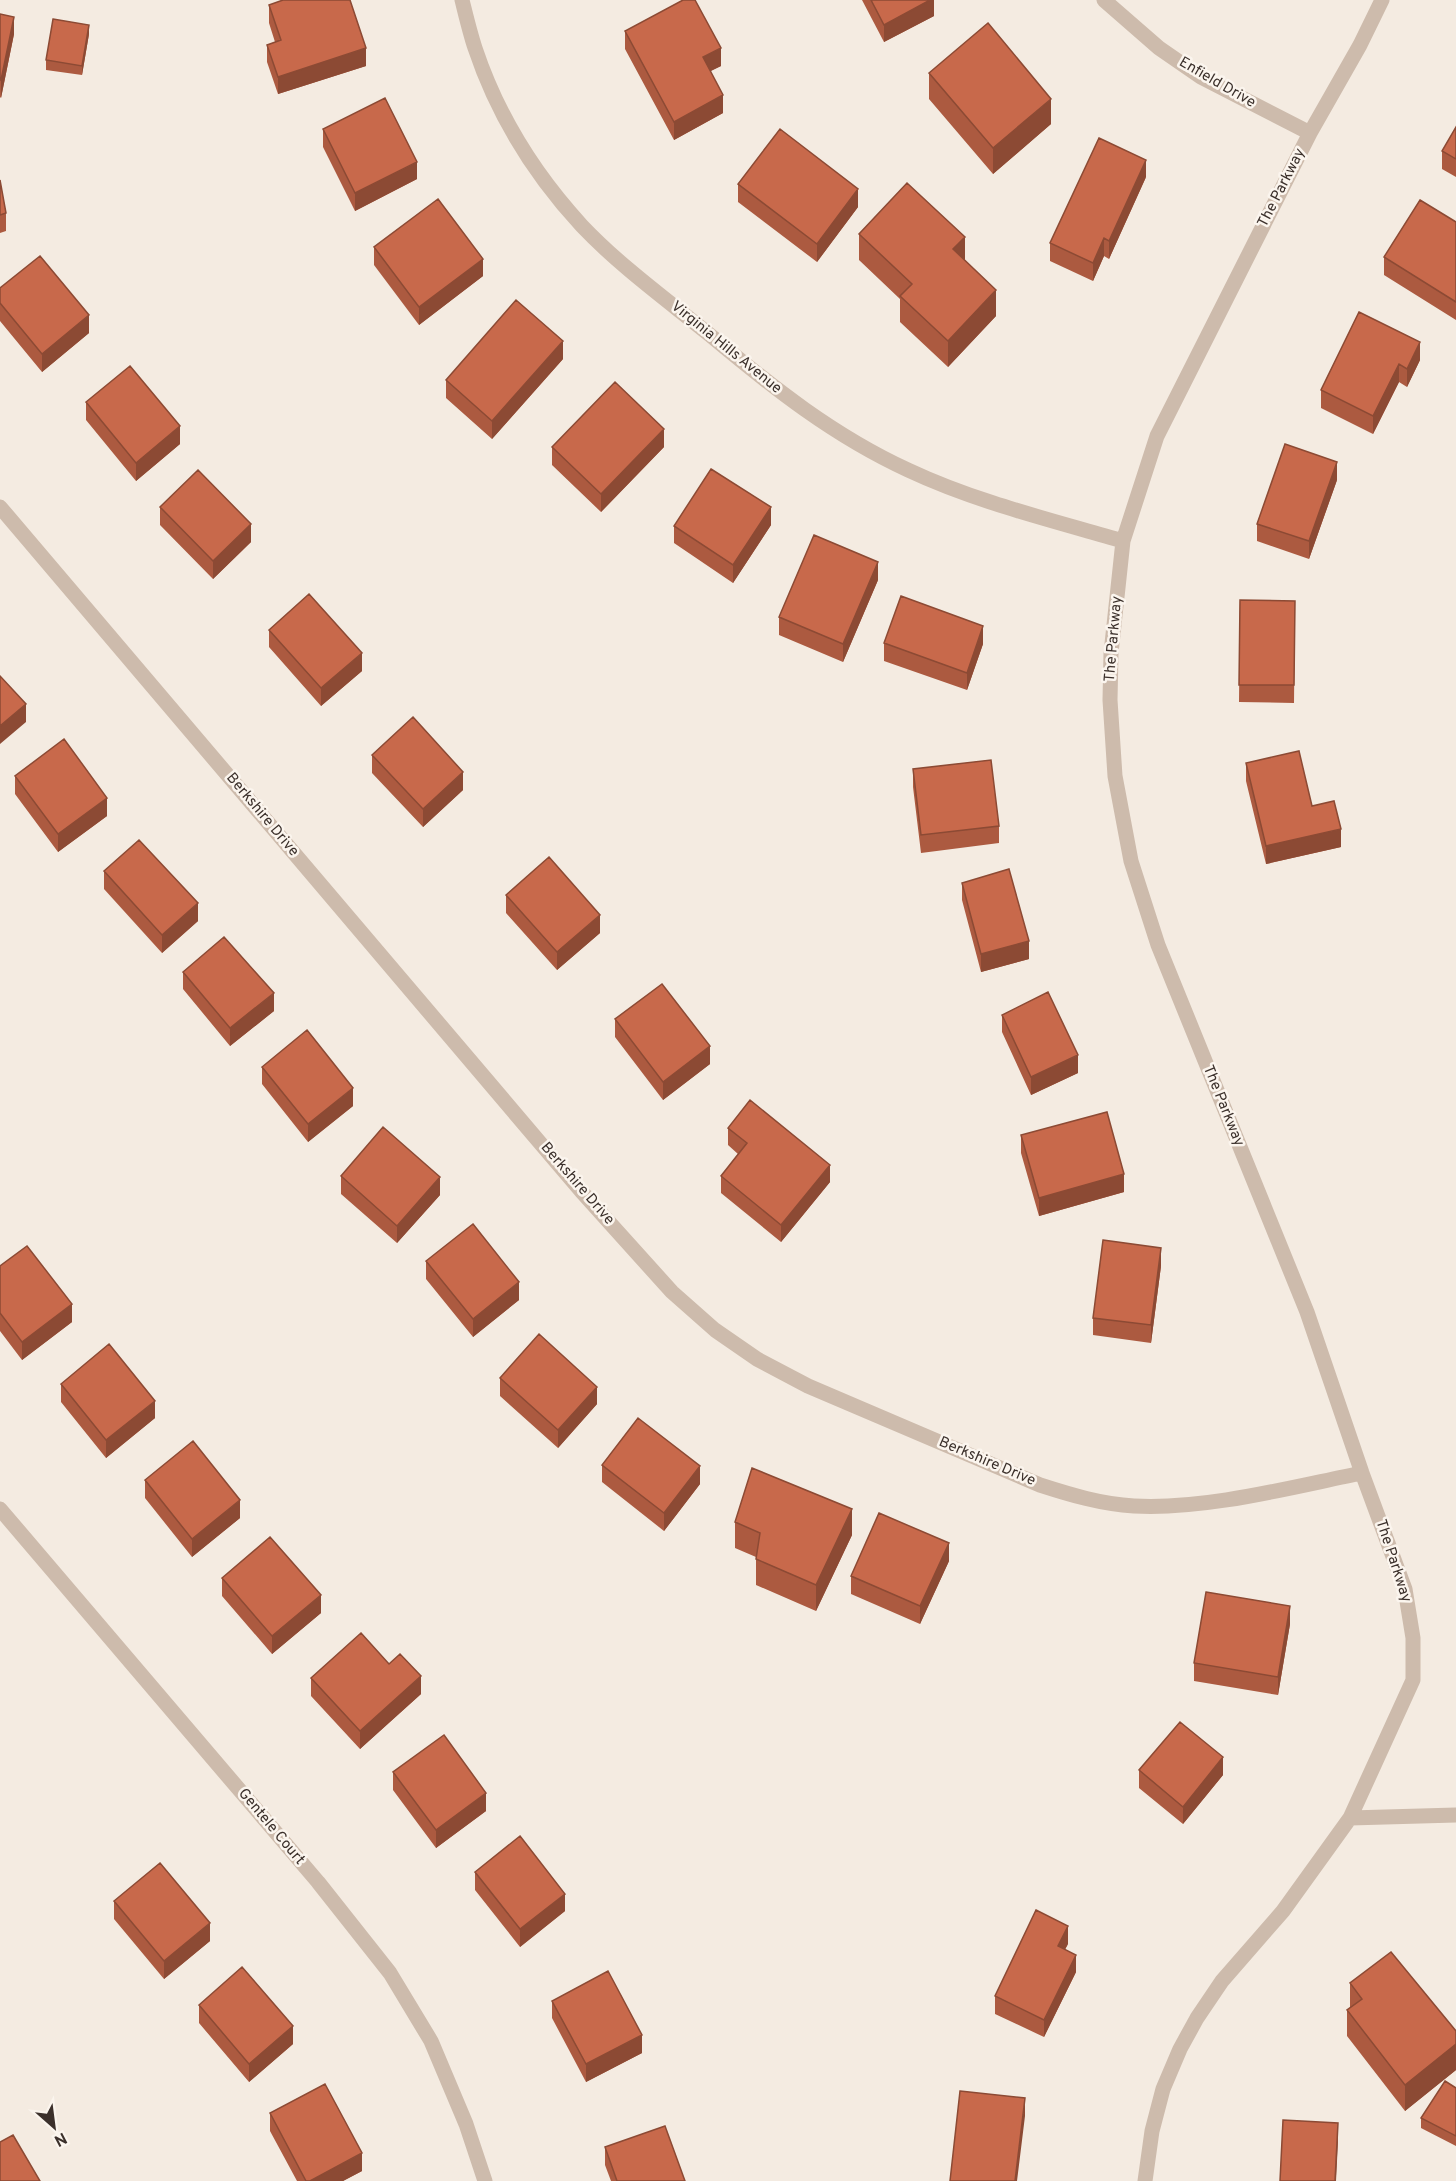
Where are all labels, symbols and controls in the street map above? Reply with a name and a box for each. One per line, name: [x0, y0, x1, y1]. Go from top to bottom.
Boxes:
street label: Enfield Drive: [1175, 53, 1259, 113]
street label: The Parkway: [1254, 145, 1310, 231]
street label: Virginia Hills Avenue: [667, 297, 785, 399]
street label: The Parkway: [1101, 595, 1127, 683]
street label: Berkshire Drive: [221, 769, 303, 861]
street label: The Parkway: [1198, 1063, 1248, 1150]
street label: Berkshire Drive: [536, 1139, 618, 1229]
street label: Berkshire Drive: [936, 1433, 1038, 1491]
street label: The Parkway: [1371, 1517, 1415, 1605]
street label: Gentele Court: [233, 1785, 309, 1869]
north arrow: [24, 2097, 84, 2157]
text: N: [50, 2127, 70, 2150]

